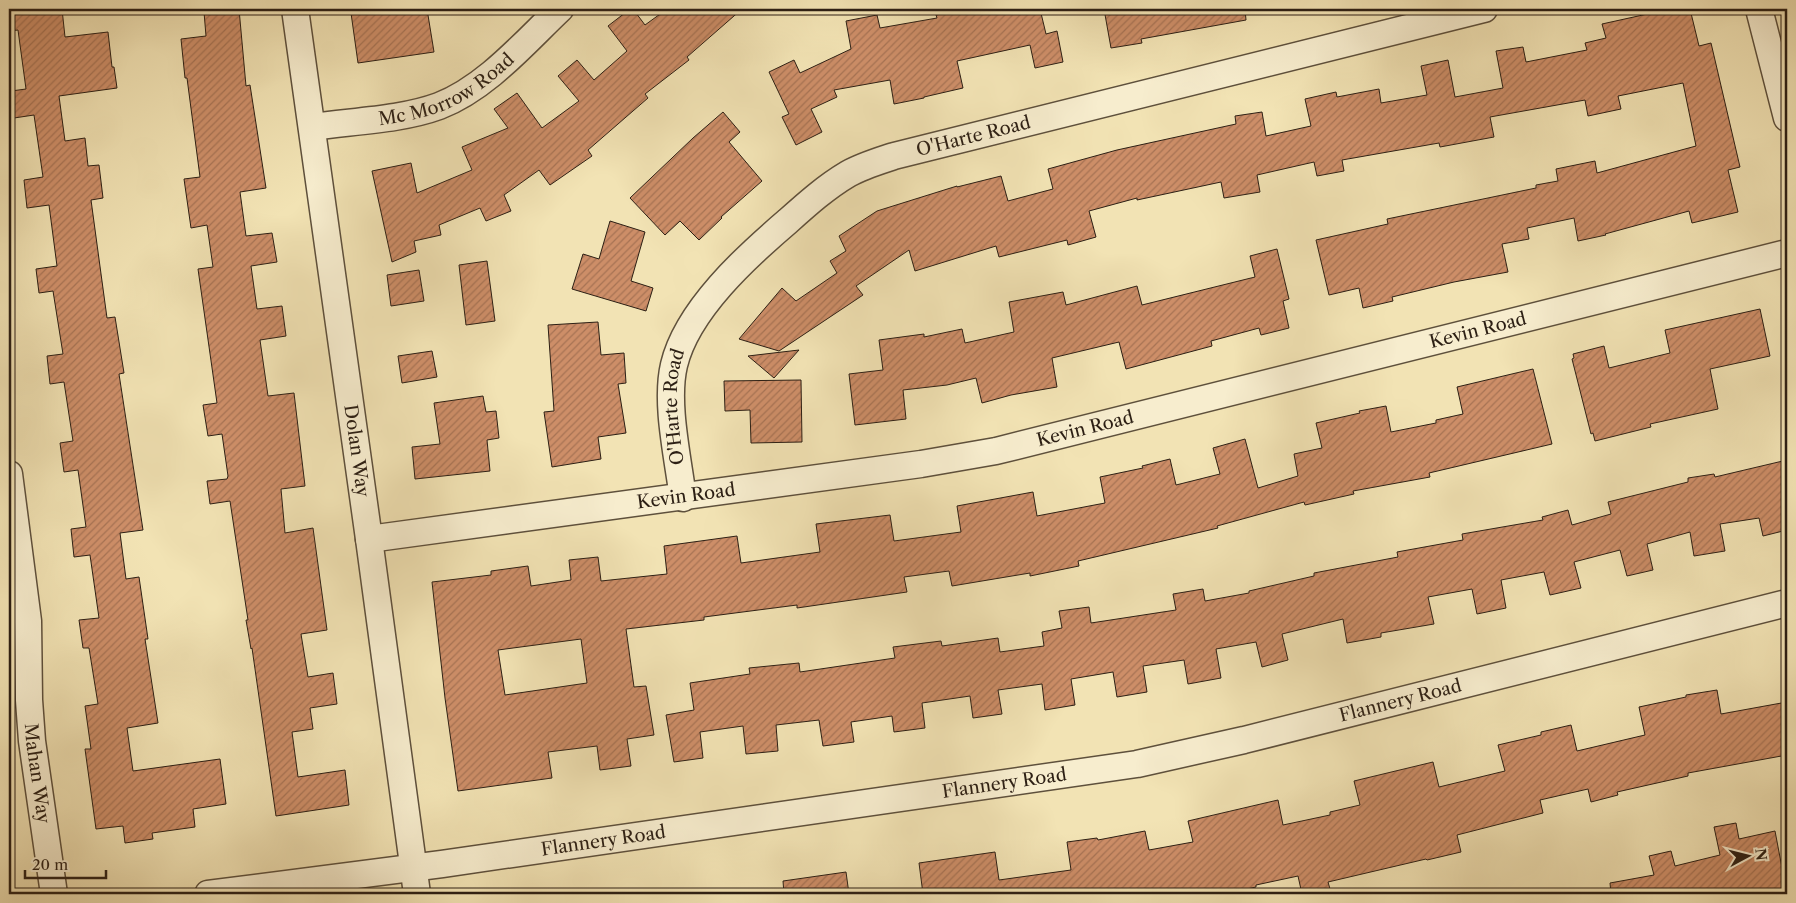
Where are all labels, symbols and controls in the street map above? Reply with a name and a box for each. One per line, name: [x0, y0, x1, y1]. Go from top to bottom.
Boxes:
street label: Mc Morrow Road: [377, 48, 519, 130]
street label: O'Harte Road: [914, 111, 1033, 161]
street label: Kevin Road: [1427, 308, 1529, 353]
street label: O'Harte Road: [660, 346, 689, 467]
street label: Dolan Way: [339, 403, 374, 499]
street label: Kevin Road: [1034, 406, 1136, 451]
street label: Kevin Road: [635, 478, 737, 513]
street label: Flannery Road: [1337, 675, 1464, 727]
street label: Mahan Way: [20, 722, 55, 826]
street label: Flannery Road: [941, 763, 1068, 803]
street label: Flannery Road: [540, 821, 667, 861]
north arrow: [1724, 830, 1774, 880]
text: N: [1751, 847, 1771, 862]
scale bar: [25, 848, 106, 880]
text: 20 m: [32, 855, 68, 874]

